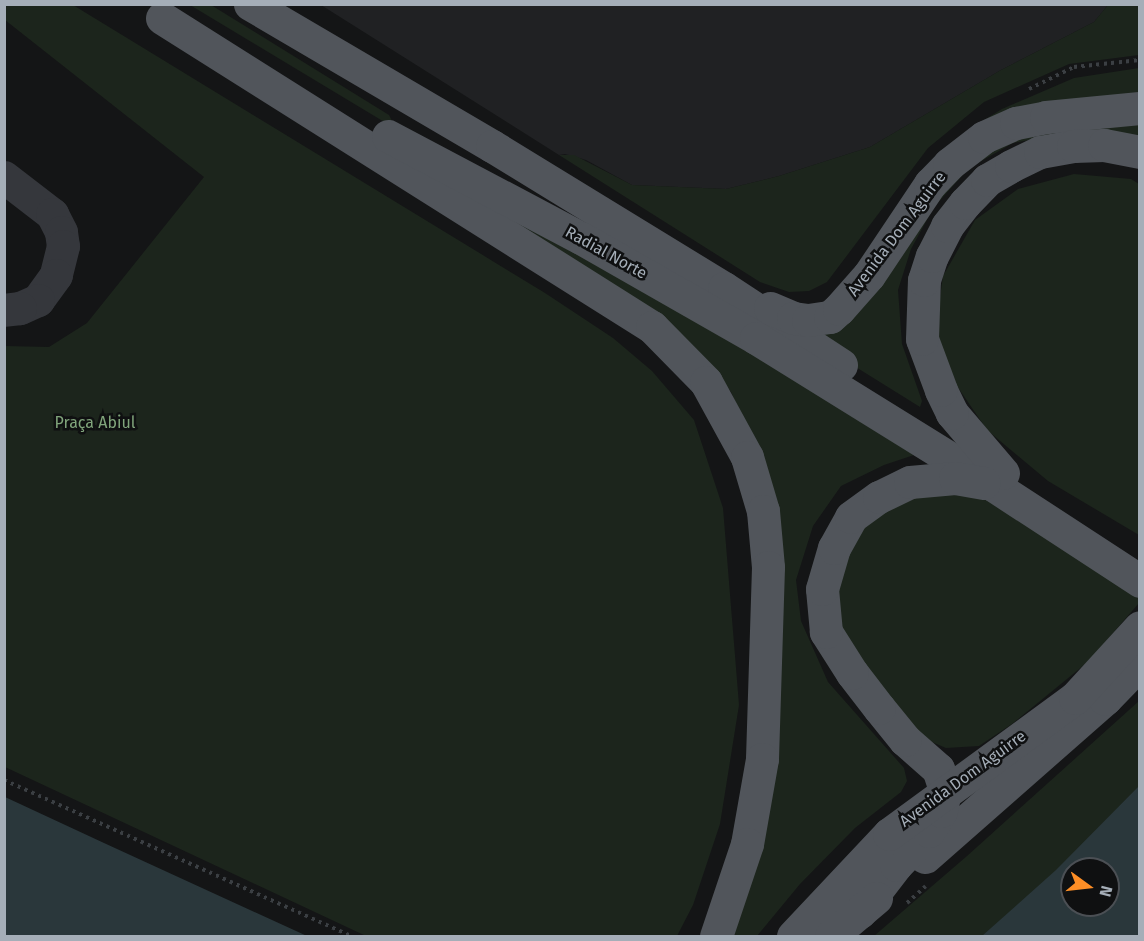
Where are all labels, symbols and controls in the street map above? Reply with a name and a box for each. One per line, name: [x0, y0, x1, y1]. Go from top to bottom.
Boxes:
street label: Avenida Dom Aguirre: [844, 168, 950, 300]
street label: Radial Norte: [562, 223, 650, 283]
park label: Praça Abiul: [55, 413, 135, 433]
street label: Avenida Dom Aguirre: [896, 727, 1030, 831]
north arrow: [1060, 857, 1120, 917]
text: N: [1095, 884, 1116, 899]

